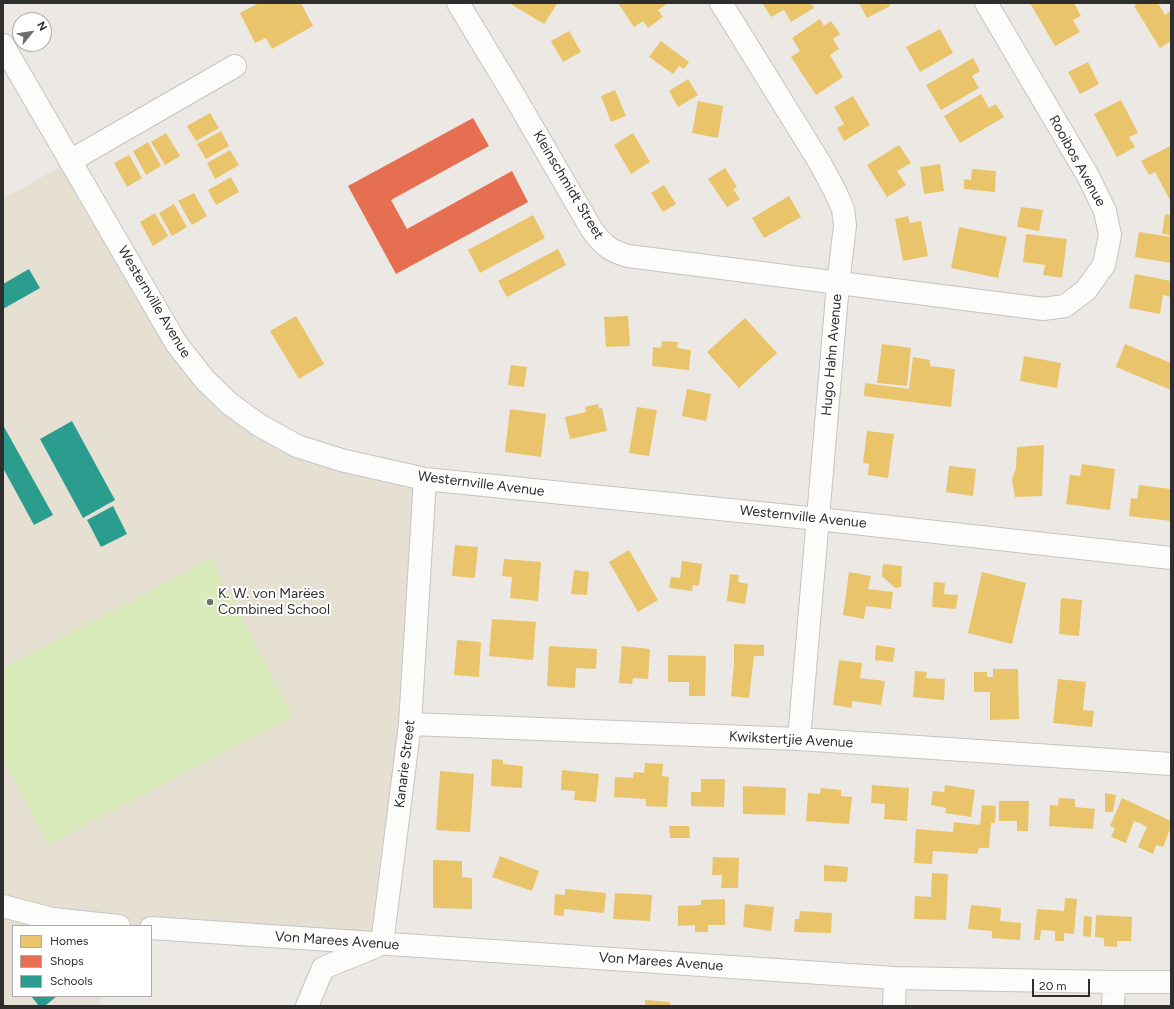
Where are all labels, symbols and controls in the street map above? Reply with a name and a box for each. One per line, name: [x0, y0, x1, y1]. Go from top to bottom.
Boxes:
north arrow: [12, 12, 52, 52]
text: N: [34, 19, 50, 33]
street label: Rooibos Avenue: [1045, 112, 1109, 210]
street label: Kleinschmidt Street: [529, 128, 607, 242]
street label: Westernville Avenue: [114, 243, 194, 361]
street label: Hugo Hahn Avenue: [818, 293, 846, 417]
street label: Westernville Avenue: [417, 468, 545, 500]
street label: Westernville Avenue: [739, 502, 867, 532]
place label: K. W. von Marëes Combined School: [218, 586, 330, 618]
marker: K. W. von Marëes Combined School: [205, 597, 215, 607]
street label: Kanarie Street: [391, 719, 419, 809]
street label: Kwikstertjie Avenue: [728, 728, 854, 752]
legend: [12, 925, 152, 997]
street label: Von Marees Avenue: [274, 928, 400, 954]
text: Homes: [50, 934, 88, 948]
street label: Von Marees Avenue: [598, 949, 724, 975]
text: Shops: [50, 954, 84, 968]
scale bar: [1034, 971, 1092, 997]
text: Schools: [50, 974, 93, 988]
text: 20 m: [1039, 979, 1067, 993]

